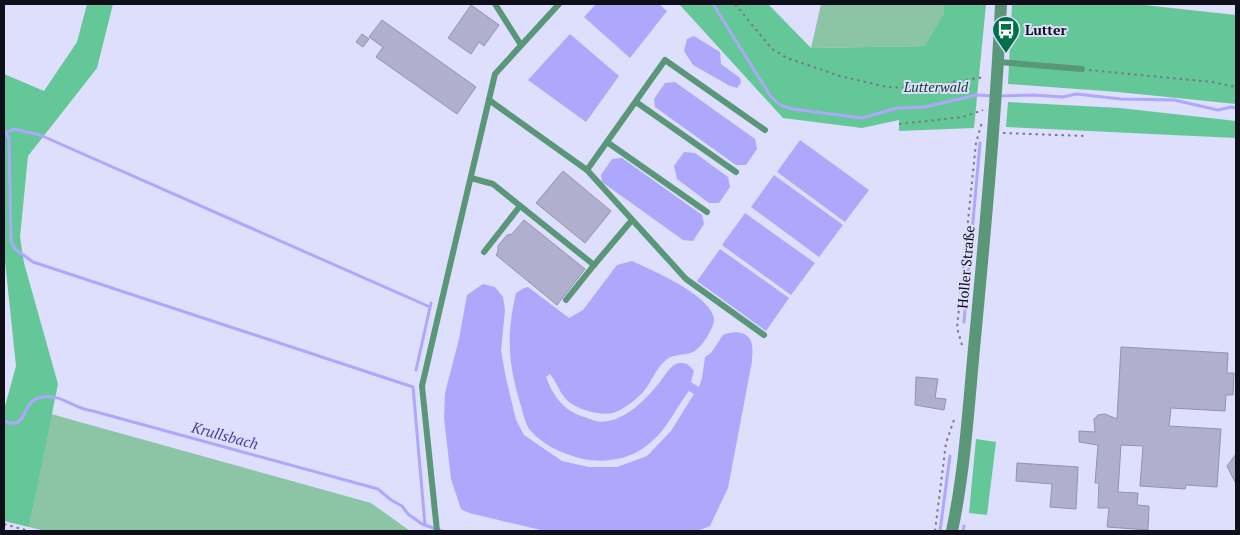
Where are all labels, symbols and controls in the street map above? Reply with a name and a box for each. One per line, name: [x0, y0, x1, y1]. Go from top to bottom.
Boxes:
bus stop icon: Lutter: [991, 15, 1021, 54]
place label: Lutter: [1025, 20, 1066, 39]
park label: Lutterwald: [903, 77, 969, 96]
street label: Holler Straße: [952, 225, 979, 309]
water label: Krullsbach: [189, 416, 261, 454]

